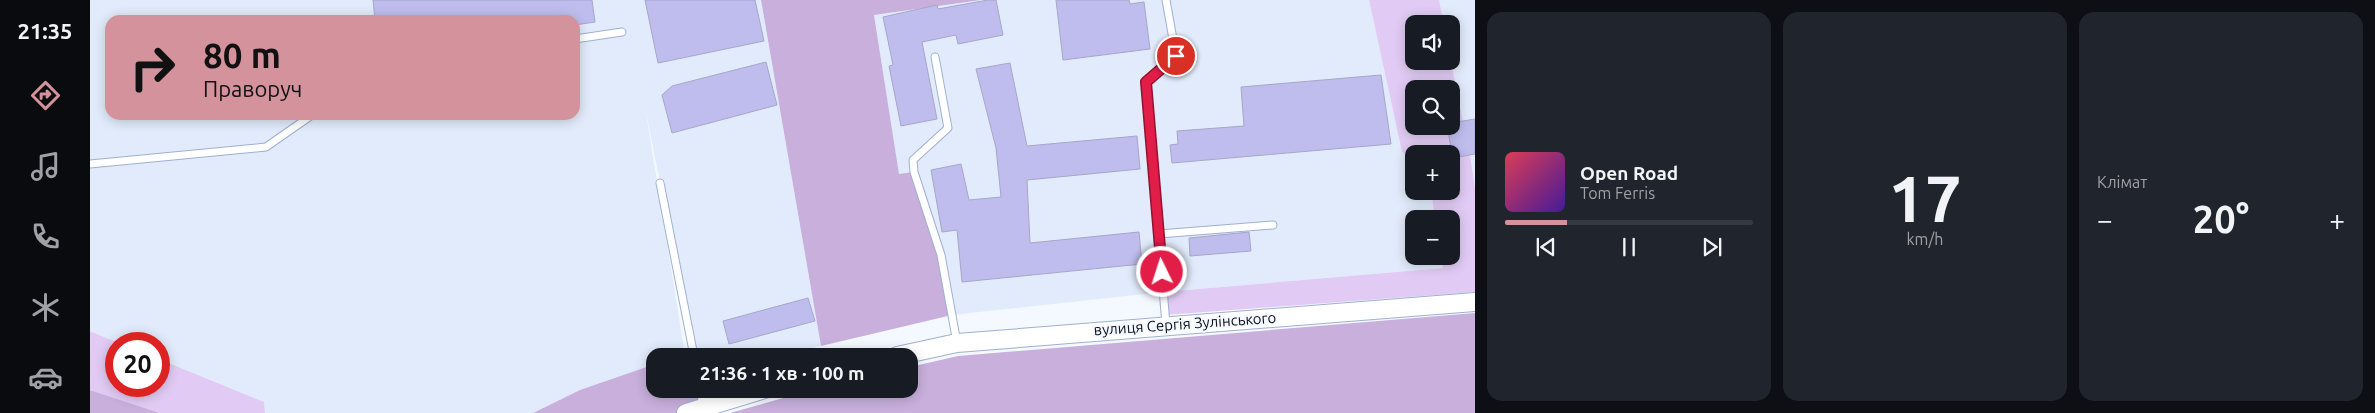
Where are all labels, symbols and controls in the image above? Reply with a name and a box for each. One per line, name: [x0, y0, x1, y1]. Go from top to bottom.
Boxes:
map controls: [1405, 15, 1460, 265]
button: sound: [1405, 15, 1460, 70]
text: 21:35: [17, 18, 73, 43]
icon: right: [120, 35, 185, 100]
text: 80 m: [203, 35, 281, 75]
pin: [1155, 35, 1197, 77]
icon: arrive: [1162, 42, 1190, 70]
text: Праворуч: [203, 76, 302, 101]
icon: directions: [28, 78, 63, 113]
button: search: [1405, 80, 1460, 135]
button: +: [1405, 145, 1460, 200]
icon: music: [28, 149, 63, 184]
text: 17: [1888, 161, 1962, 234]
text: Open Road: [1580, 162, 1678, 184]
text: Клімат: [2097, 173, 2147, 191]
text: Tom Ferris: [1580, 184, 1655, 202]
text: 20°: [2193, 198, 2249, 240]
text: −: [2097, 204, 2113, 235]
text: +: [2329, 204, 2345, 235]
button: −: [1405, 210, 1460, 265]
icon: phone: [28, 219, 63, 254]
text: km/h: [1907, 230, 1943, 248]
icon: previous: [1532, 233, 1560, 261]
icon: pause: [1615, 233, 1643, 261]
icon: next: [1698, 233, 1726, 261]
position arrow: [1135, 245, 1187, 297]
icon: climate: [28, 290, 63, 325]
street label: вулиця Сергія Зулінського: [1093, 309, 1277, 338]
speed limit sign: 20: [105, 332, 170, 397]
icon: car: [28, 360, 63, 395]
text: 21:36 · 1 хв · 100 m: [700, 362, 864, 384]

